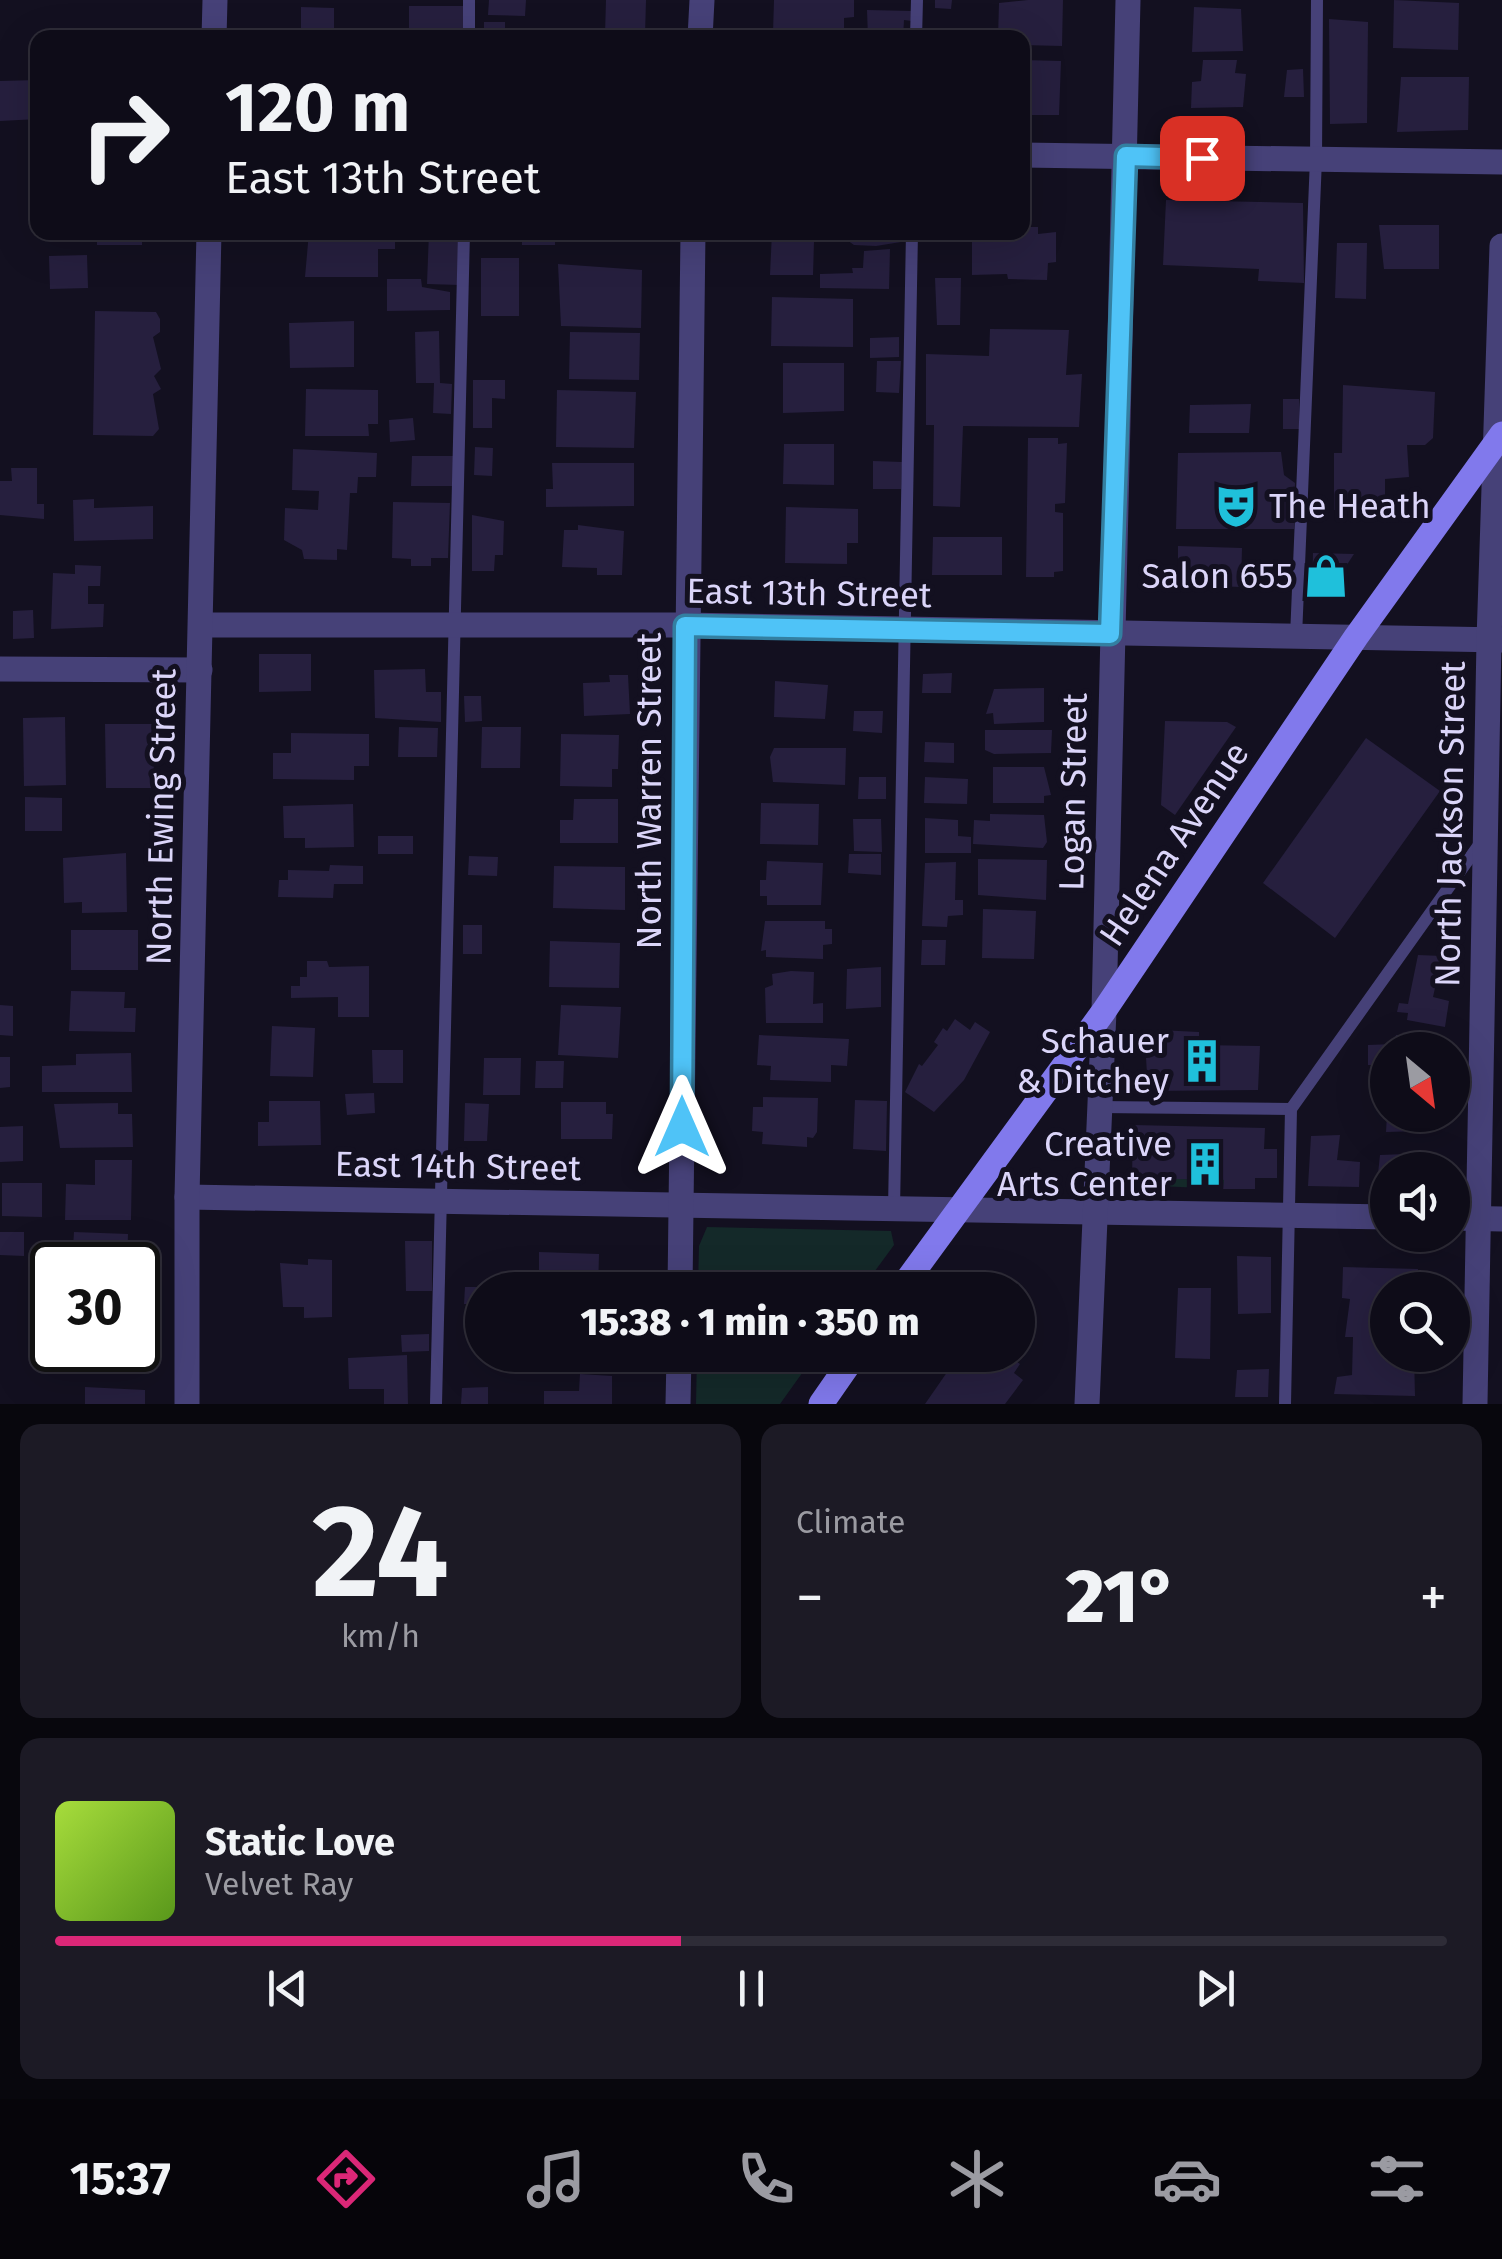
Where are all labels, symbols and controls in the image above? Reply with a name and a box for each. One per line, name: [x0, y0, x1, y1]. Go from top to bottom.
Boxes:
text: 120 m: [225, 66, 410, 150]
icon: right: [60, 70, 190, 200]
pin: [1160, 116, 1245, 201]
icon: arrive: [1175, 131, 1230, 186]
text: East 13th Street: [225, 151, 540, 205]
theatre icon: The Heath: [1212, 482, 1260, 530]
place label: The Heath: [1269, 485, 1431, 527]
shop icon: Salon 655: [1302, 552, 1350, 600]
place label: Salon 655: [1142, 555, 1293, 597]
street label: East 13th Street: [686, 570, 932, 616]
street label: North Warren Street: [628, 632, 670, 949]
street label: North Jackson Street: [1426, 660, 1474, 987]
street label: North Ewing Street: [137, 668, 185, 966]
street label: Logan Street: [1050, 692, 1096, 892]
street label: Helena Avenue: [1090, 734, 1258, 954]
place label: Schauer & Ditchey: [1016, 1020, 1169, 1102]
north arrow: [1370, 1032, 1470, 1132]
map controls: [1370, 1032, 1470, 1372]
building icon: Schauer & Ditchey: [1178, 1037, 1226, 1085]
position arrow: [630, 1075, 734, 1179]
place label: Creative Arts Center: [997, 1123, 1172, 1205]
building icon: Creative Arts Center: [1181, 1140, 1229, 1188]
street label: East 14th Street: [334, 1143, 582, 1189]
button: sound: [1370, 1152, 1470, 1252]
speed limit sign: 30: [30, 1242, 160, 1372]
button: search: [1370, 1272, 1470, 1372]
text: 15:38 · 1 min · 350 m: [581, 1299, 919, 1345]
text: 24: [312, 1474, 449, 1630]
text: Climate: [796, 1503, 905, 1541]
text: 21°: [1065, 1552, 1178, 1642]
text: −: [796, 1565, 824, 1631]
text: +: [1420, 1565, 1447, 1631]
text: km/h: [341, 1617, 420, 1655]
text: Static Love: [205, 1819, 395, 1865]
text: Velvet Ray: [205, 1865, 353, 1903]
icon: previous: [260, 1961, 315, 2016]
icon: pause: [724, 1961, 779, 2016]
icon: next: [1188, 1961, 1243, 2016]
icon: directions: [311, 2144, 381, 2214]
icon: music: [521, 2144, 591, 2214]
icon: phone: [731, 2144, 801, 2214]
icon: climate: [942, 2144, 1012, 2214]
icon: car: [1152, 2144, 1222, 2214]
icon: filters: [1362, 2144, 1432, 2214]
text: 15:37: [70, 2152, 171, 2206]

